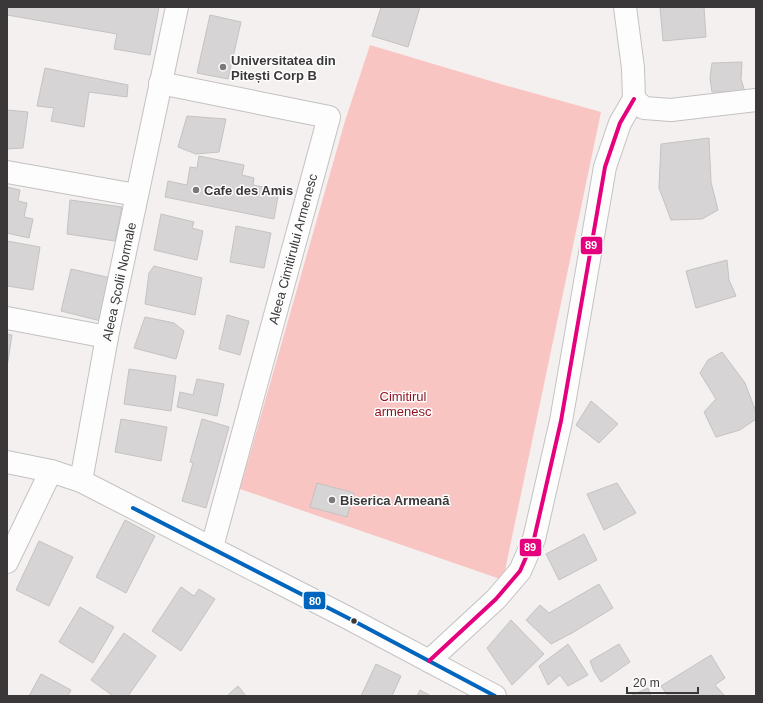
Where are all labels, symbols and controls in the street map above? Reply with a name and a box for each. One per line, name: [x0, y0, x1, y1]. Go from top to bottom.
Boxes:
place label: Universitatea din Pitești Corp B: [231, 53, 336, 83]
marker: Universitatea din Pitești Corp B: [218, 62, 228, 72]
street label: Aleea Cimitirului Armenesc: [266, 172, 320, 326]
place label: Cafe des Amis: [204, 183, 293, 198]
marker: Cafe des Amis: [191, 185, 201, 195]
street label: Aleea Școlii Normale: [99, 221, 139, 342]
line badge: 89: [580, 236, 603, 255]
text: 89: [585, 239, 597, 251]
park label: Cimitirul armenesc: [374, 389, 432, 419]
place label: Biserica Armeană: [340, 493, 450, 508]
marker: Biserica Armeană: [327, 495, 337, 505]
line badge: 89: [519, 538, 542, 557]
text: 89: [524, 541, 536, 553]
line badge: 80: [303, 591, 326, 610]
text: 80: [309, 595, 321, 607]
unlabelled marker: [349, 616, 359, 626]
scale bar: [627, 669, 698, 695]
text: 20 m: [633, 676, 660, 690]

